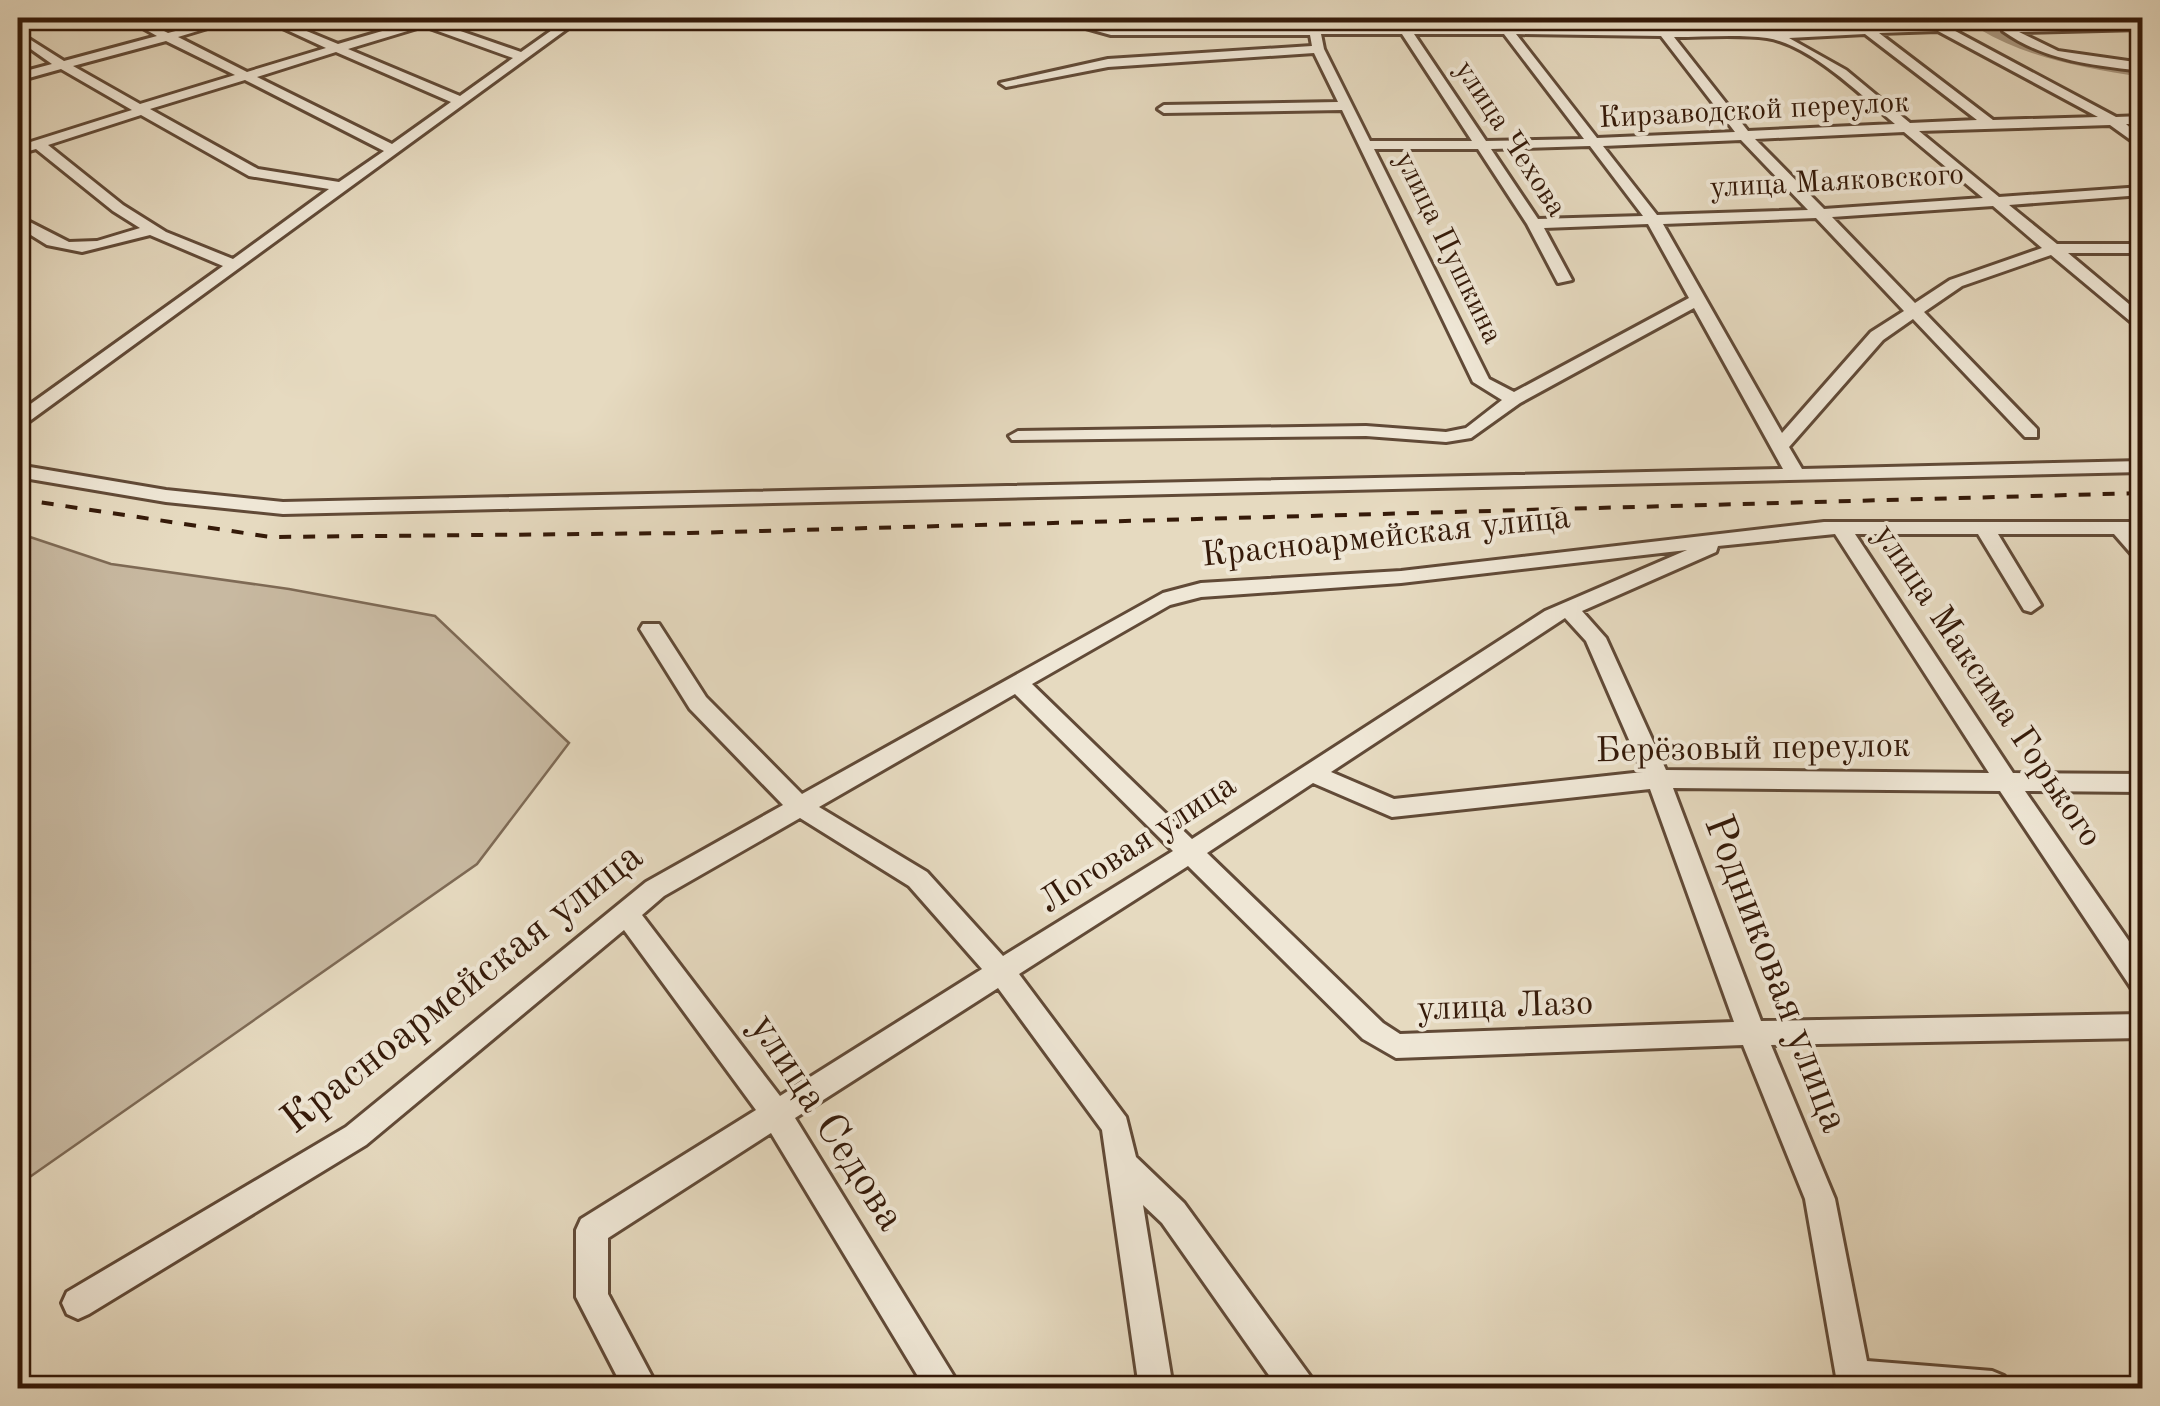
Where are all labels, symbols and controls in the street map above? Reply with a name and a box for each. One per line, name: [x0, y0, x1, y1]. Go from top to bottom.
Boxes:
street label: улица Чехова: [1448, 55, 1572, 223]
street label: Кирзаводской переулок: [1598, 88, 1910, 134]
street label: улица Пушкина: [1388, 147, 1508, 349]
street label: улица Маяковского: [1709, 160, 1965, 204]
street label: Красноармейская улица: [1200, 500, 1572, 574]
street label: улица Максима Горького: [1866, 518, 2108, 854]
street label: Берёзовый переулок: [1595, 729, 1911, 769]
street label: Логовая улица: [1033, 768, 1243, 920]
street label: Родниковая улица: [1695, 810, 1855, 1138]
street label: Красноармейская улица: [275, 835, 651, 1143]
street label: улица Лазо: [1416, 986, 1594, 1028]
street label: улица Седова: [741, 1007, 911, 1239]

